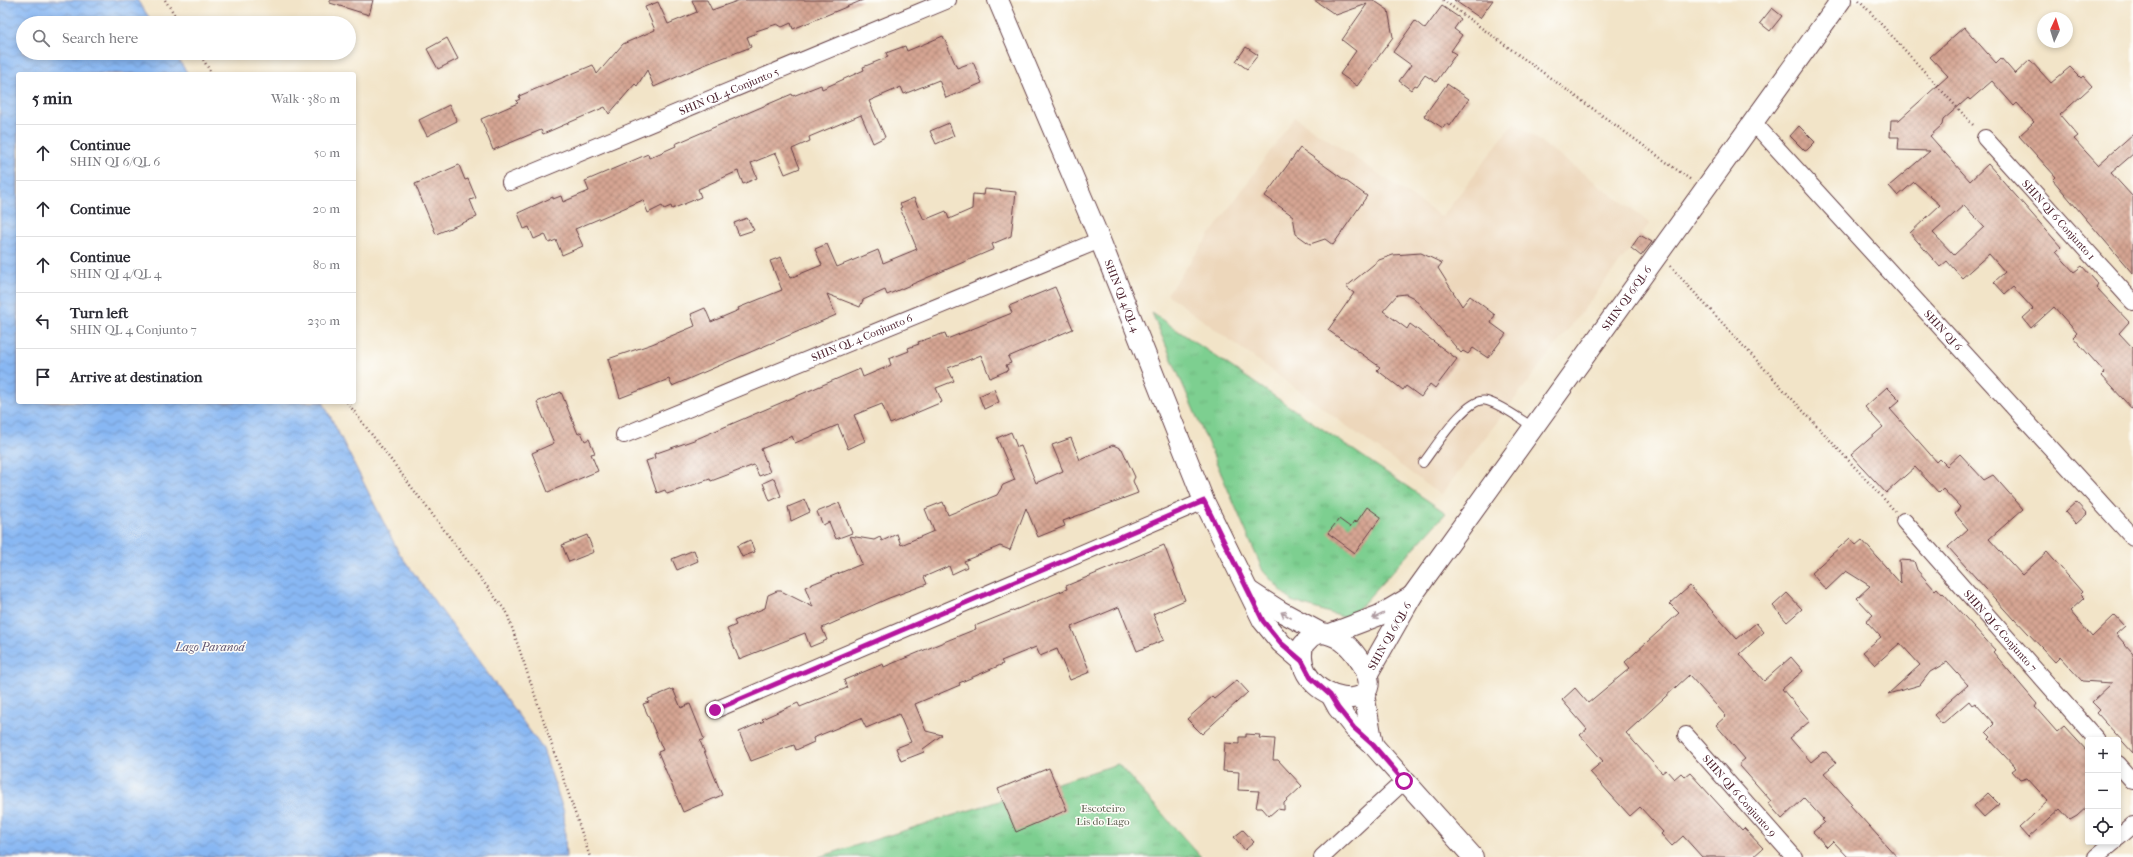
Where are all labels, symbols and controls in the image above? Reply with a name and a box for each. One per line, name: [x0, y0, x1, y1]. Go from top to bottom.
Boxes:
north arrow: [2037, 12, 2073, 48]
search box: [16, 16, 356, 60]
icon: search: [30, 27, 52, 49]
text: Search here: [62, 29, 138, 47]
street label: SHIN QL 4 Conjunto 5: [677, 65, 781, 118]
text: 5 min: [32, 88, 72, 108]
text: Walk · 380 m: [271, 91, 340, 106]
text: Continue: [70, 136, 130, 154]
icon: ahead: [32, 142, 54, 164]
text: 50 m: [314, 145, 340, 160]
text: SHIN QI 6/QL 6: [70, 154, 160, 169]
street label: SHIN QI 6 Conjunto 1: [2019, 177, 2098, 263]
icon: ahead: [32, 198, 54, 220]
text: Continue: [70, 200, 130, 218]
text: 20 m: [313, 201, 340, 216]
text: Continue: [70, 248, 130, 266]
icon: ahead: [32, 254, 54, 276]
text: 80 m: [313, 257, 340, 272]
street label: SHIN QI 4/QL 4: [1101, 258, 1142, 335]
street label: SHIN QI 6/QL 6: [1599, 264, 1654, 333]
text: SHIN QI 4/QL 4: [70, 266, 161, 281]
text: Turn left: [70, 304, 128, 322]
street label: SHIN QI 6: [1921, 308, 1965, 354]
icon: left: [32, 310, 54, 332]
street label: SHIN QL 4 Conjunto 6: [810, 312, 915, 365]
text: 230 m: [307, 313, 340, 328]
text: SHIN QL 4 Conjunto 7: [70, 322, 197, 337]
icon: arrive: [32, 366, 54, 388]
text: Arrive at destination: [70, 368, 202, 386]
street label: SHIN QI 6 Conjunto 7: [1961, 587, 2040, 674]
street label: SHIN QI 6/QL 6: [1365, 600, 1414, 673]
one-way arrow: [1280, 611, 1292, 619]
one-way arrow: [1372, 613, 1384, 620]
water label: Lago Paranoá: [174, 640, 247, 654]
route end: [706, 701, 724, 719]
map controls: [2085, 737, 2121, 845]
button: +: [2085, 737, 2121, 773]
street label: SHIN QI 6 Conjunto 9: [1700, 752, 1779, 840]
route start: [1395, 772, 1413, 790]
button: −: [2085, 773, 2121, 809]
park label: Escoteiro Lis do Lago: [1076, 802, 1130, 828]
button: locate: [2085, 809, 2121, 845]

